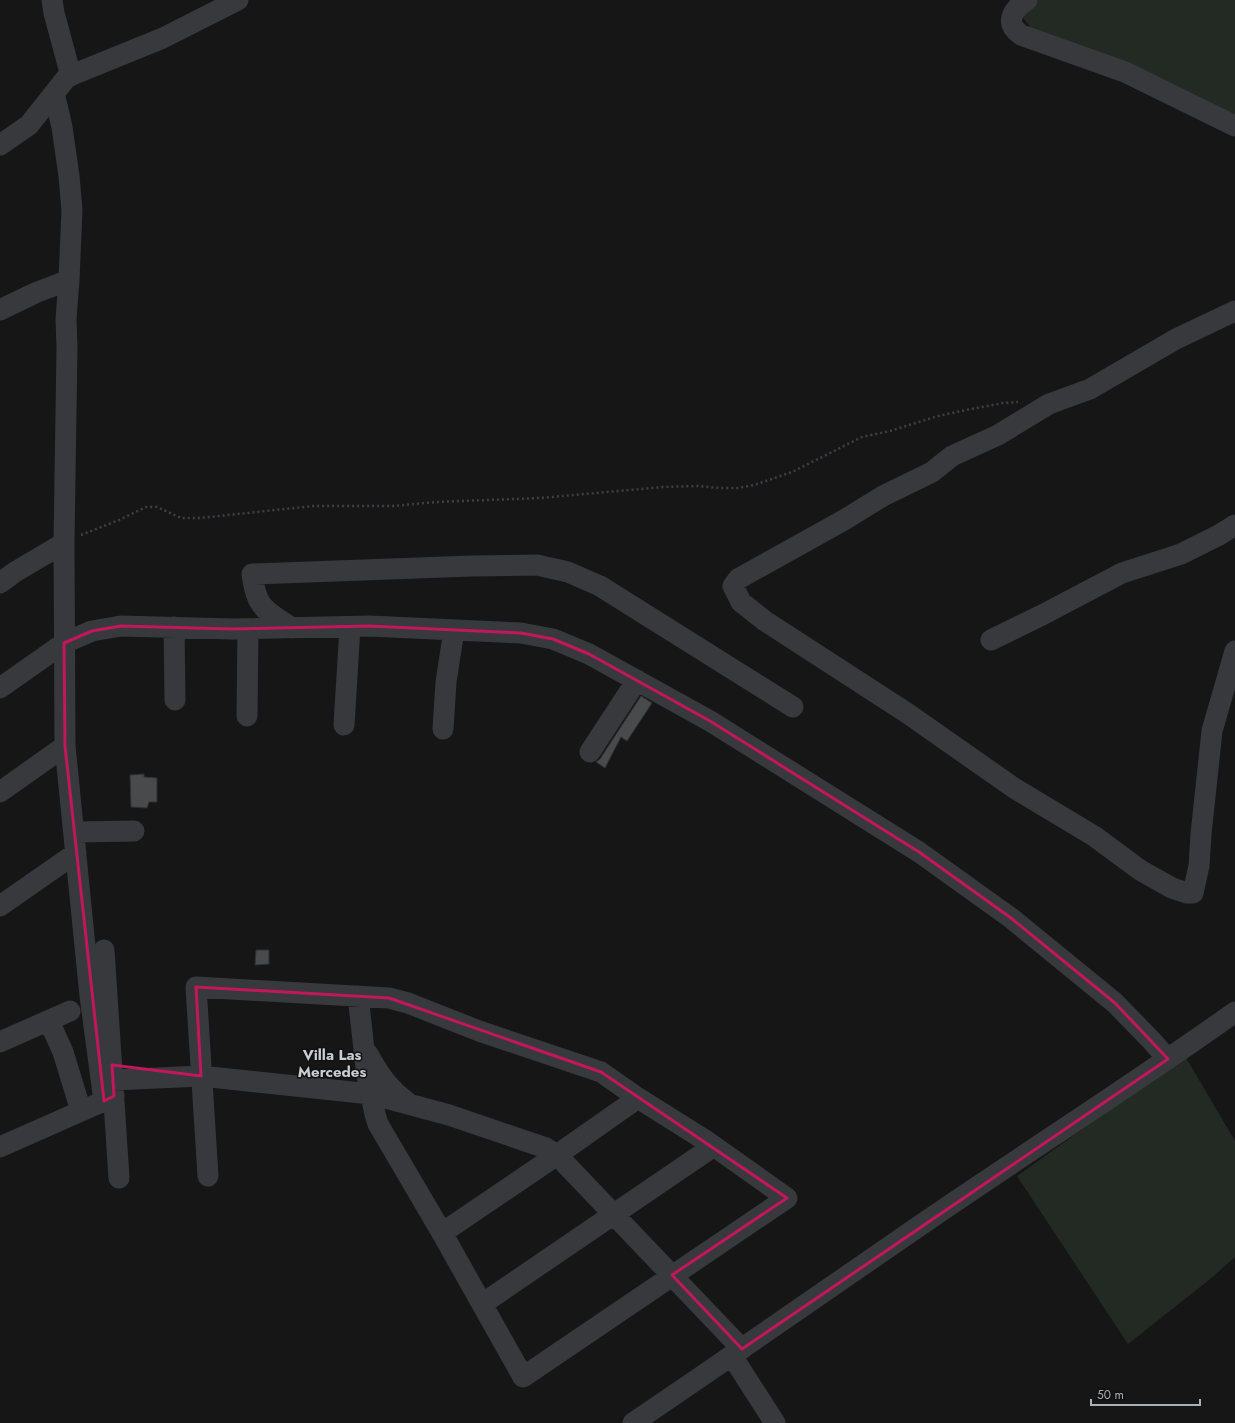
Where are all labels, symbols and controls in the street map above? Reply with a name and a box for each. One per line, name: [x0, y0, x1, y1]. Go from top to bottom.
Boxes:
district label: Villa Las Mercedes: [298, 1044, 366, 1083]
scale bar: [1091, 1381, 1200, 1407]
text: 50 m: [1097, 1386, 1124, 1404]

